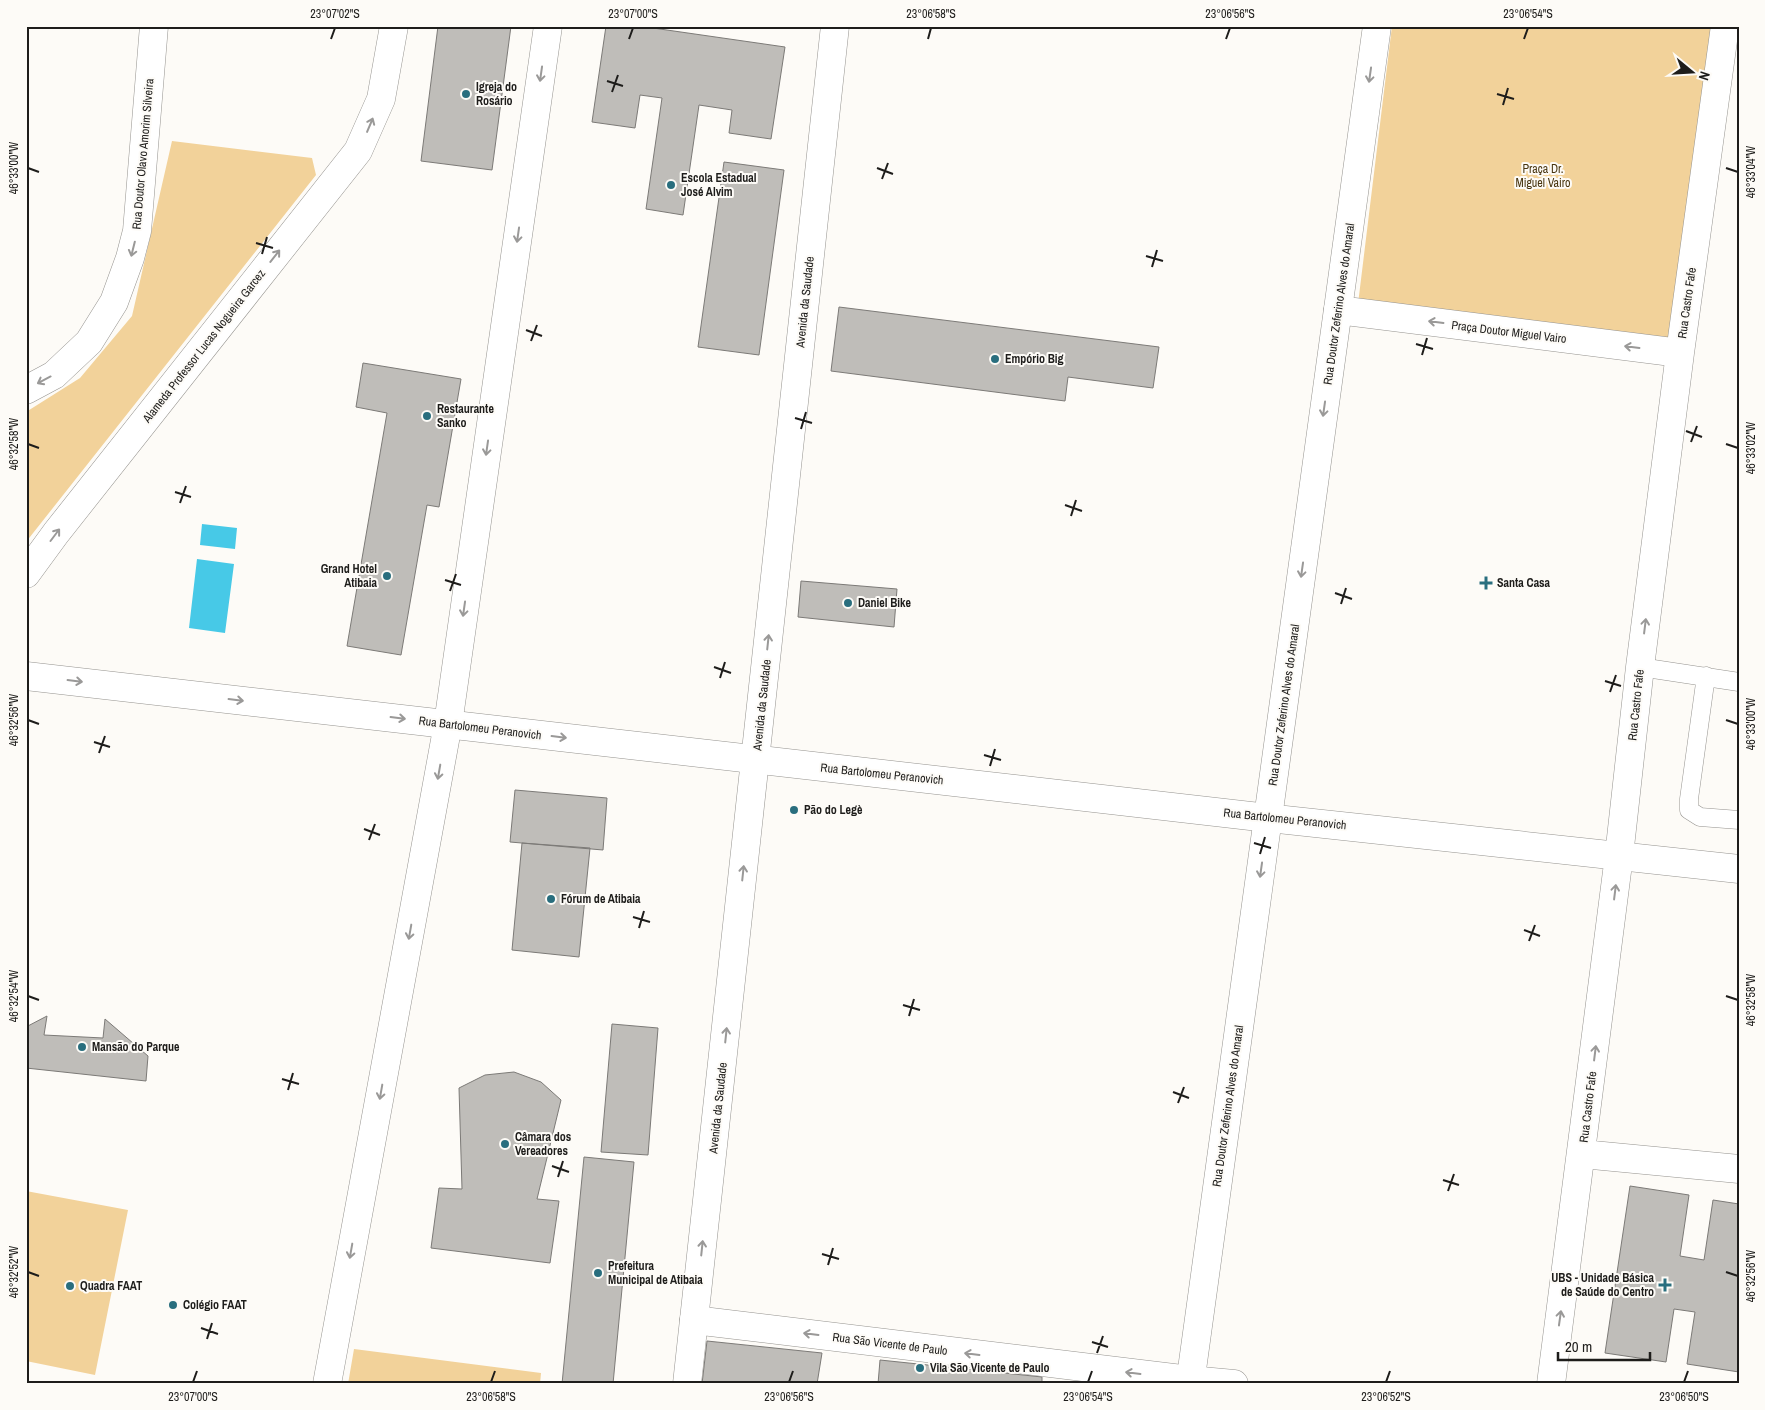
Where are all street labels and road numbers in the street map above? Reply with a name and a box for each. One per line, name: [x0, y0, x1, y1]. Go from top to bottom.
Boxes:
street label: Rua Doutor Olavo Amorim Silveira: [128, 77, 158, 230]
street label: Rua Doutor Zeferino Alves do Amaral: [1320, 222, 1358, 386]
street label: Avenida da Saudade: [792, 256, 818, 349]
street label: Alameda Professor Lucas Nogueira Garcez: [138, 266, 269, 427]
street label: Rua Castro Fafe: [1674, 266, 1700, 340]
street label: Praça Doutor Miguel Vairo: [1451, 317, 1567, 347]
street label: Rua Doutor Zeferino Alves do Amaral: [1265, 623, 1303, 787]
street label: Avenida da Saudade: [749, 659, 775, 752]
street label: Rua Castro Fafe: [1624, 669, 1648, 741]
street label: Rua Bartolomeu Peranovich: [418, 713, 542, 743]
street label: Rua Bartolomeu Peranovich: [820, 760, 944, 788]
street label: Rua Bartolomeu Peranovich: [1223, 805, 1347, 833]
street label: Rua Doutor Zeferino Alves do Amaral: [1209, 1024, 1247, 1188]
street label: Avenida da Saudade: [705, 1062, 731, 1155]
street label: Rua Castro Fafe: [1576, 1070, 1600, 1144]
street label: Rua São Vicente de Paulo: [832, 1329, 948, 1359]

